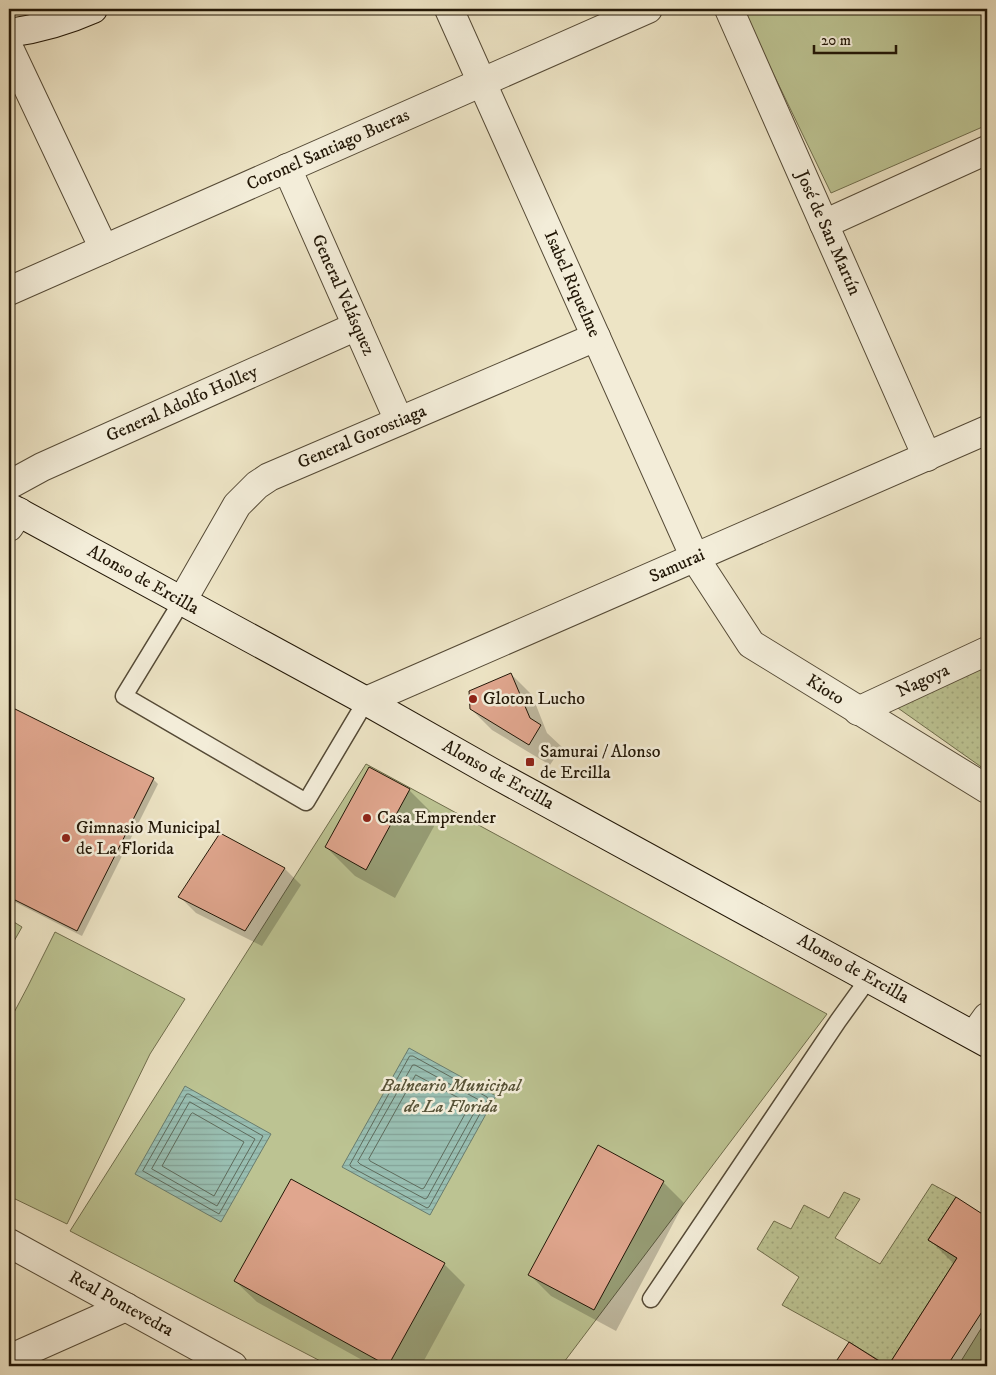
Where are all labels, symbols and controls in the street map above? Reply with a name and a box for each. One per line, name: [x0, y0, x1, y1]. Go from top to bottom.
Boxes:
scale bar: [814, 22, 896, 54]
text: 20 m: [821, 31, 851, 50]
street label: Coronel Santiago Bueras: [243, 104, 413, 196]
street label: José de San Martín: [790, 165, 866, 299]
street label: Isabel Riquelme: [539, 227, 605, 341]
street label: General Velásquez: [306, 231, 380, 359]
street label: General Adolfo Holley: [103, 361, 262, 447]
street label: General Gorostiaga: [294, 400, 430, 474]
street label: Alonso de Ercilla: [83, 540, 203, 620]
street label: Samurai: [646, 544, 708, 588]
street label: Nagoya: [893, 659, 953, 703]
street label: Kioto: [802, 670, 848, 710]
place label: Gloton Lucho: [483, 688, 585, 710]
marker: Gloton Lucho: [467, 693, 479, 705]
street label: Alonso de Ercilla: [438, 735, 558, 815]
place label: Samurai / Alonso de Ercilla: [540, 741, 661, 784]
marker: Samurai / Alonso de Ercilla: [524, 756, 536, 768]
place label: Casa Emprender: [377, 807, 496, 829]
marker: Casa Emprender: [361, 812, 373, 824]
place label: Gimnasio Municipal de La Florida: [76, 817, 221, 860]
marker: Gimnasio Municipal de La Florida: [60, 832, 72, 844]
street label: Alonso de Ercilla: [793, 929, 913, 1009]
park label: Balneario Municipal de La Florida: [380, 1075, 523, 1118]
street label: Real Pontevedra: [65, 1266, 177, 1342]

